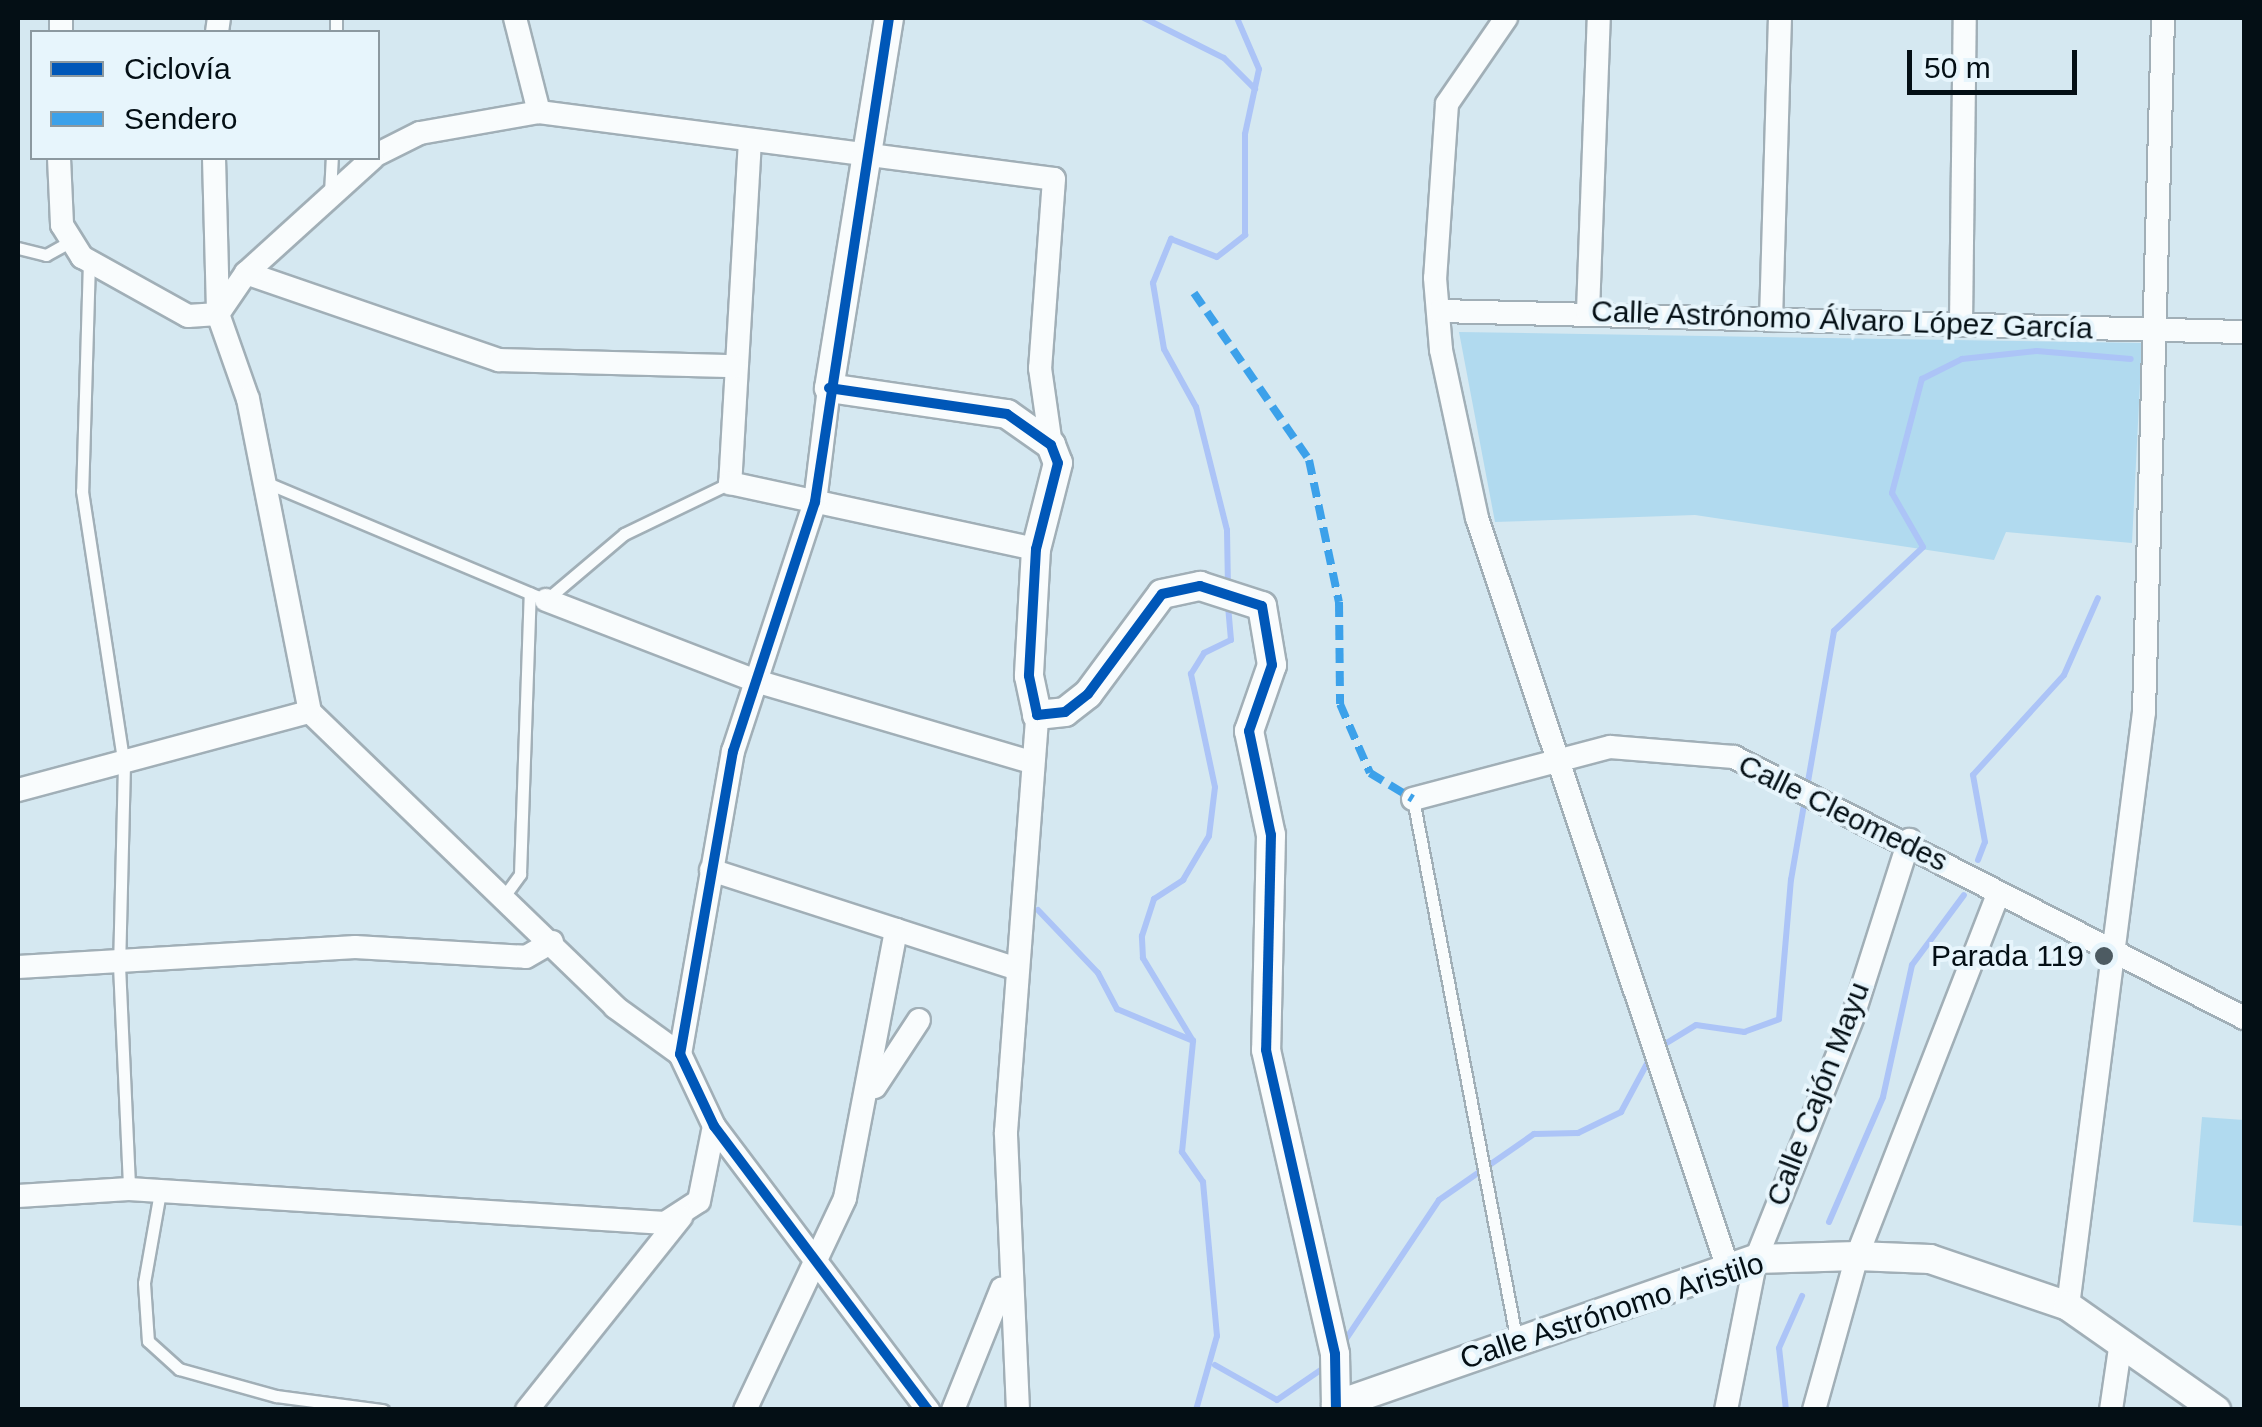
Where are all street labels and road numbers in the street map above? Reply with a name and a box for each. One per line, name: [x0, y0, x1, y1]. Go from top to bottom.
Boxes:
street label: Calle Astrónomo Álvaro López García: [1590, 293, 2094, 347]
street label: Calle Cleomedes: [1732, 747, 1954, 879]
street label: Calle Cajón Mayu: [1759, 977, 1877, 1211]
street label: Calle Astrónomo Aristilo: [1454, 1244, 1770, 1378]

